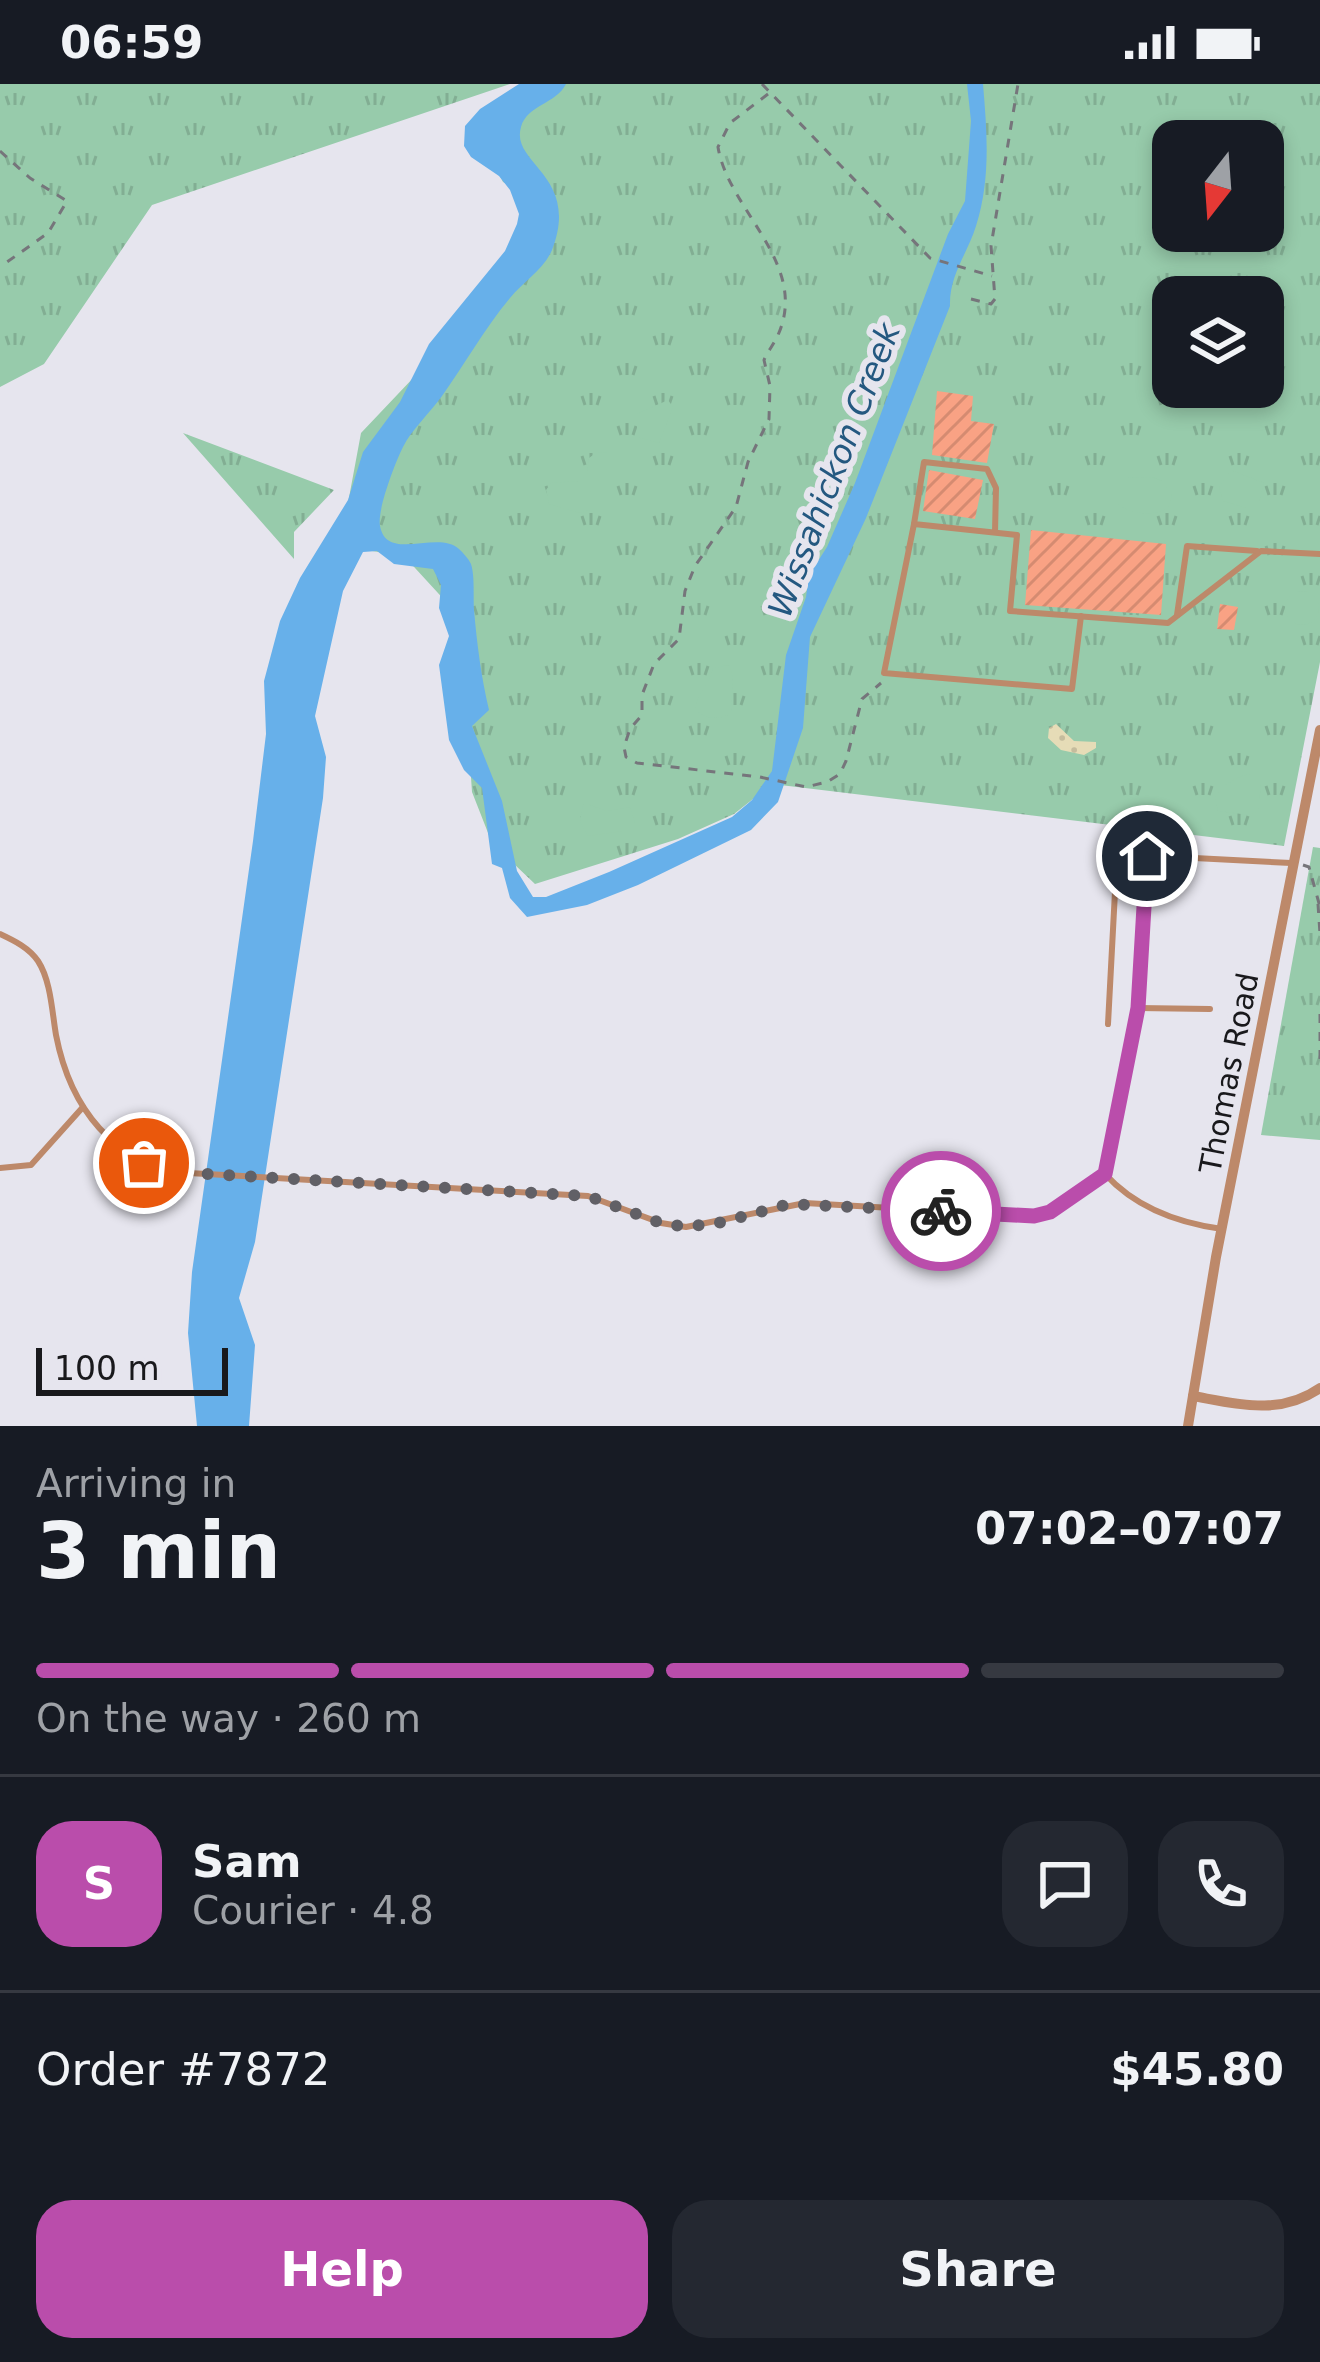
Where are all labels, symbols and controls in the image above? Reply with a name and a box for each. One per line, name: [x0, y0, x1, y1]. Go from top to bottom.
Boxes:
text: 06:59: [60, 16, 203, 69]
north arrow: [1152, 120, 1284, 252]
map controls: [1152, 120, 1284, 408]
button: layers: [1152, 276, 1284, 408]
water label: Wissahickon Creek: [760, 316, 909, 622]
pin: [1096, 805, 1198, 907]
icon: home: [1114, 823, 1180, 889]
street label: Thomas Road: [1192, 970, 1266, 1177]
pin: [93, 1112, 195, 1214]
icon: bag: [111, 1130, 177, 1196]
courier: [881, 1151, 1001, 1271]
icon: bike: [908, 1178, 974, 1244]
scale bar: [36, 1342, 228, 1395]
text: 100 m: [54, 1349, 160, 1388]
text: Arriving in: [36, 1461, 236, 1506]
text: 07:02–07:07: [975, 1502, 1284, 1555]
text: 3 min: [36, 1506, 281, 1596]
text: On the way · 260 m: [36, 1696, 421, 1741]
button: chat: [1002, 1821, 1128, 1947]
button: phone: [1158, 1821, 1284, 1947]
text: Sam: [192, 1835, 302, 1888]
text: S: [83, 1857, 115, 1910]
text: Courier · 4.8: [192, 1888, 434, 1933]
text: Order #7872: [36, 2043, 330, 2096]
text: $45.80: [1110, 2043, 1284, 2096]
button: Help: [36, 2200, 648, 2338]
button: Share: [672, 2200, 1284, 2338]

